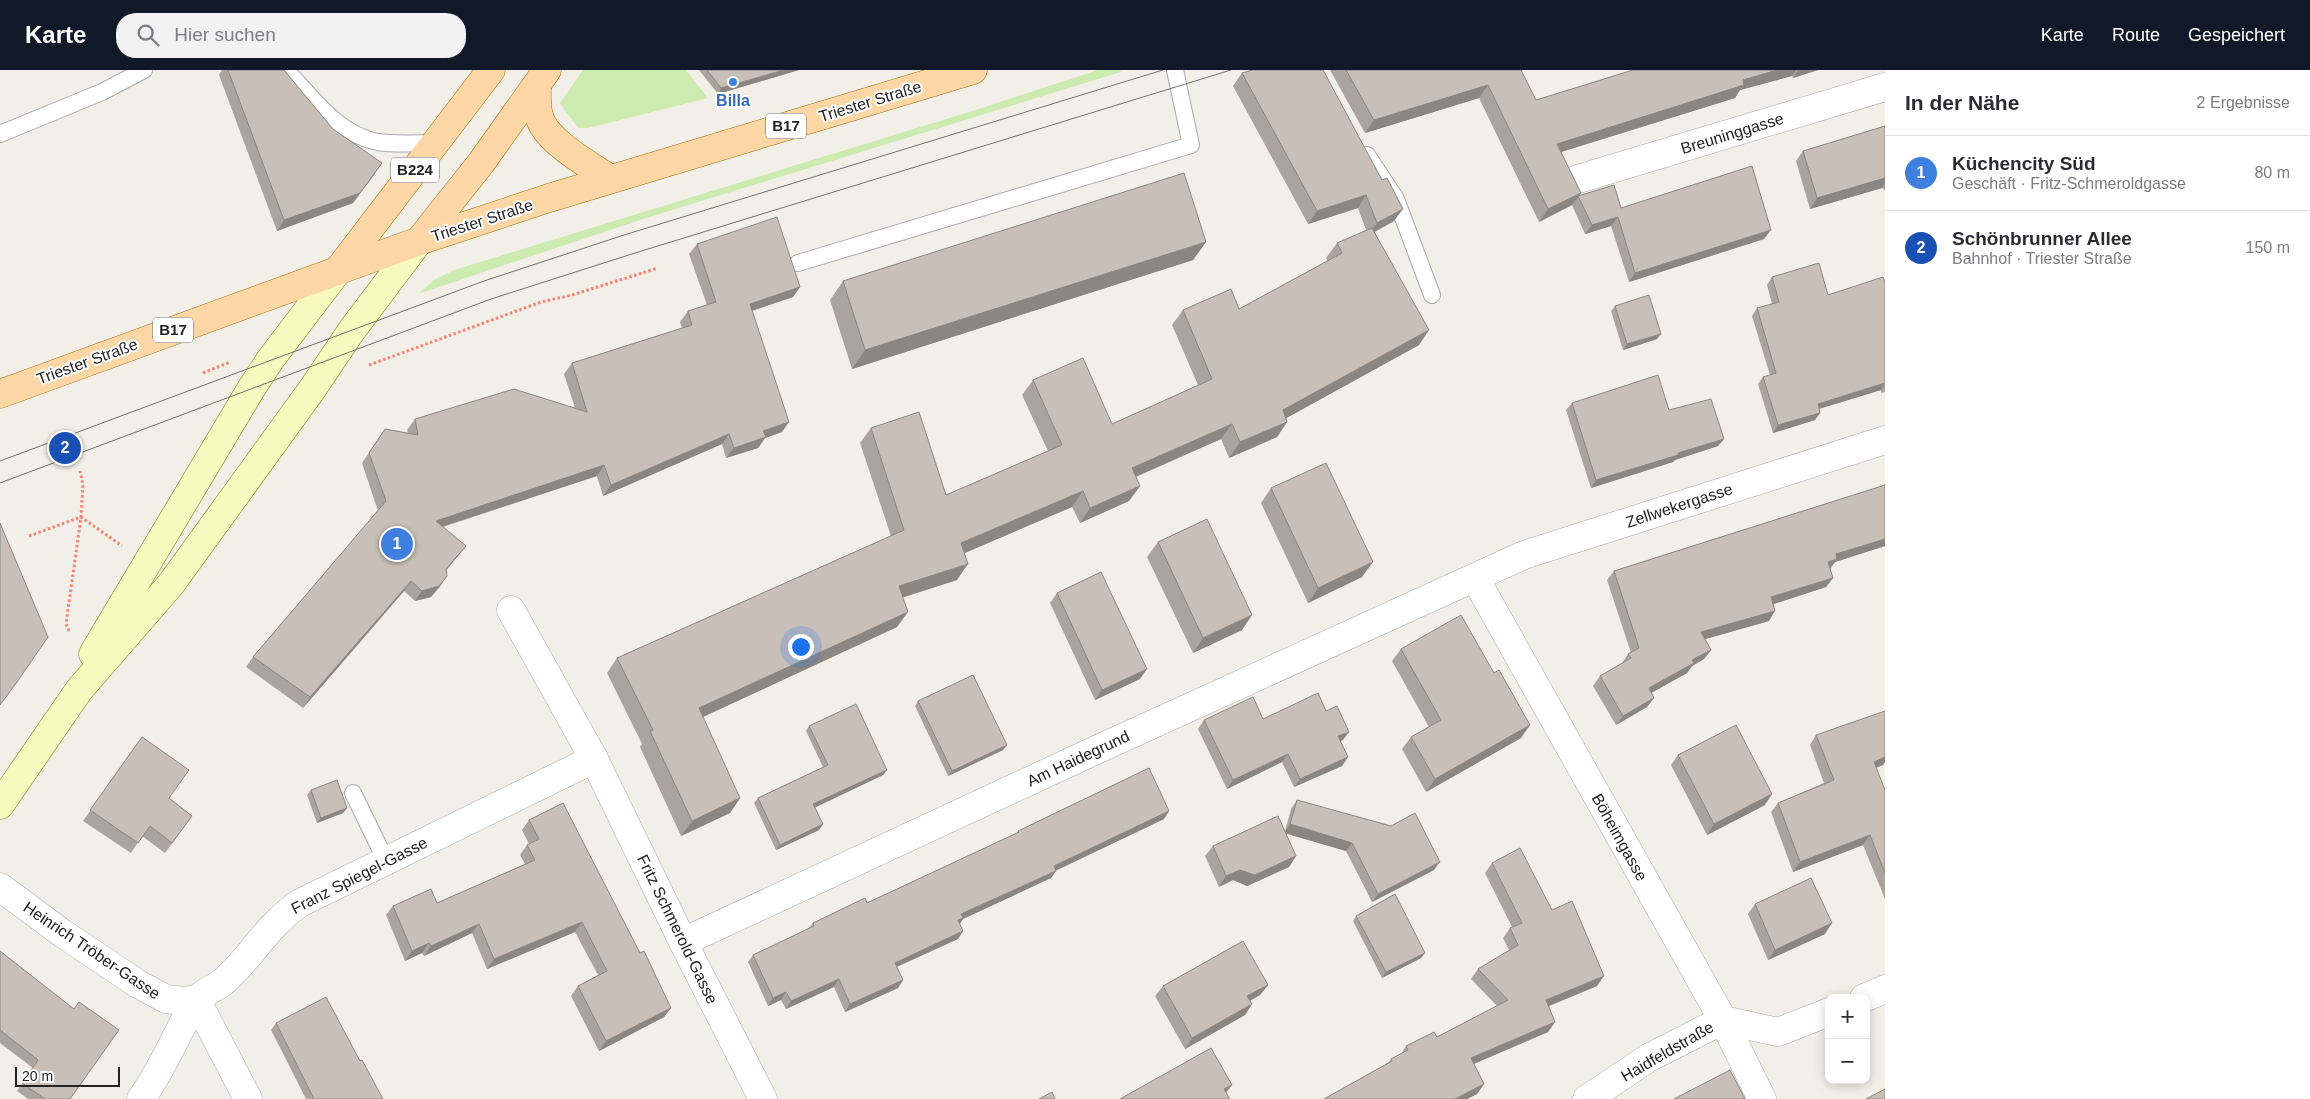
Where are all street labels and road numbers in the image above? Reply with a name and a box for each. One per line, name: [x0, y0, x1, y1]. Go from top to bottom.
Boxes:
street label: Triester Straße: [817, 78, 923, 125]
street label: Breuninggasse: [1679, 110, 1786, 157]
road number: B17: [766, 114, 806, 138]
road number: B224: [391, 158, 439, 182]
street label: Triester Straße: [429, 196, 535, 245]
road number: B17: [153, 318, 193, 342]
street label: Triester Straße: [34, 335, 140, 388]
street label: Zellwekergasse: [1624, 480, 1735, 531]
street label: Am Haidegrund: [1024, 727, 1132, 790]
street label: Böheimgasse: [1589, 791, 1651, 884]
street label: Franz Spiegel-Gasse: [288, 834, 430, 917]
street label: Fritz Schmerold-Gasse: [634, 852, 721, 1007]
street label: Heinrich Tröber-Gasse: [20, 898, 163, 1003]
street label: Haidfeldstraße: [1618, 1018, 1717, 1085]

